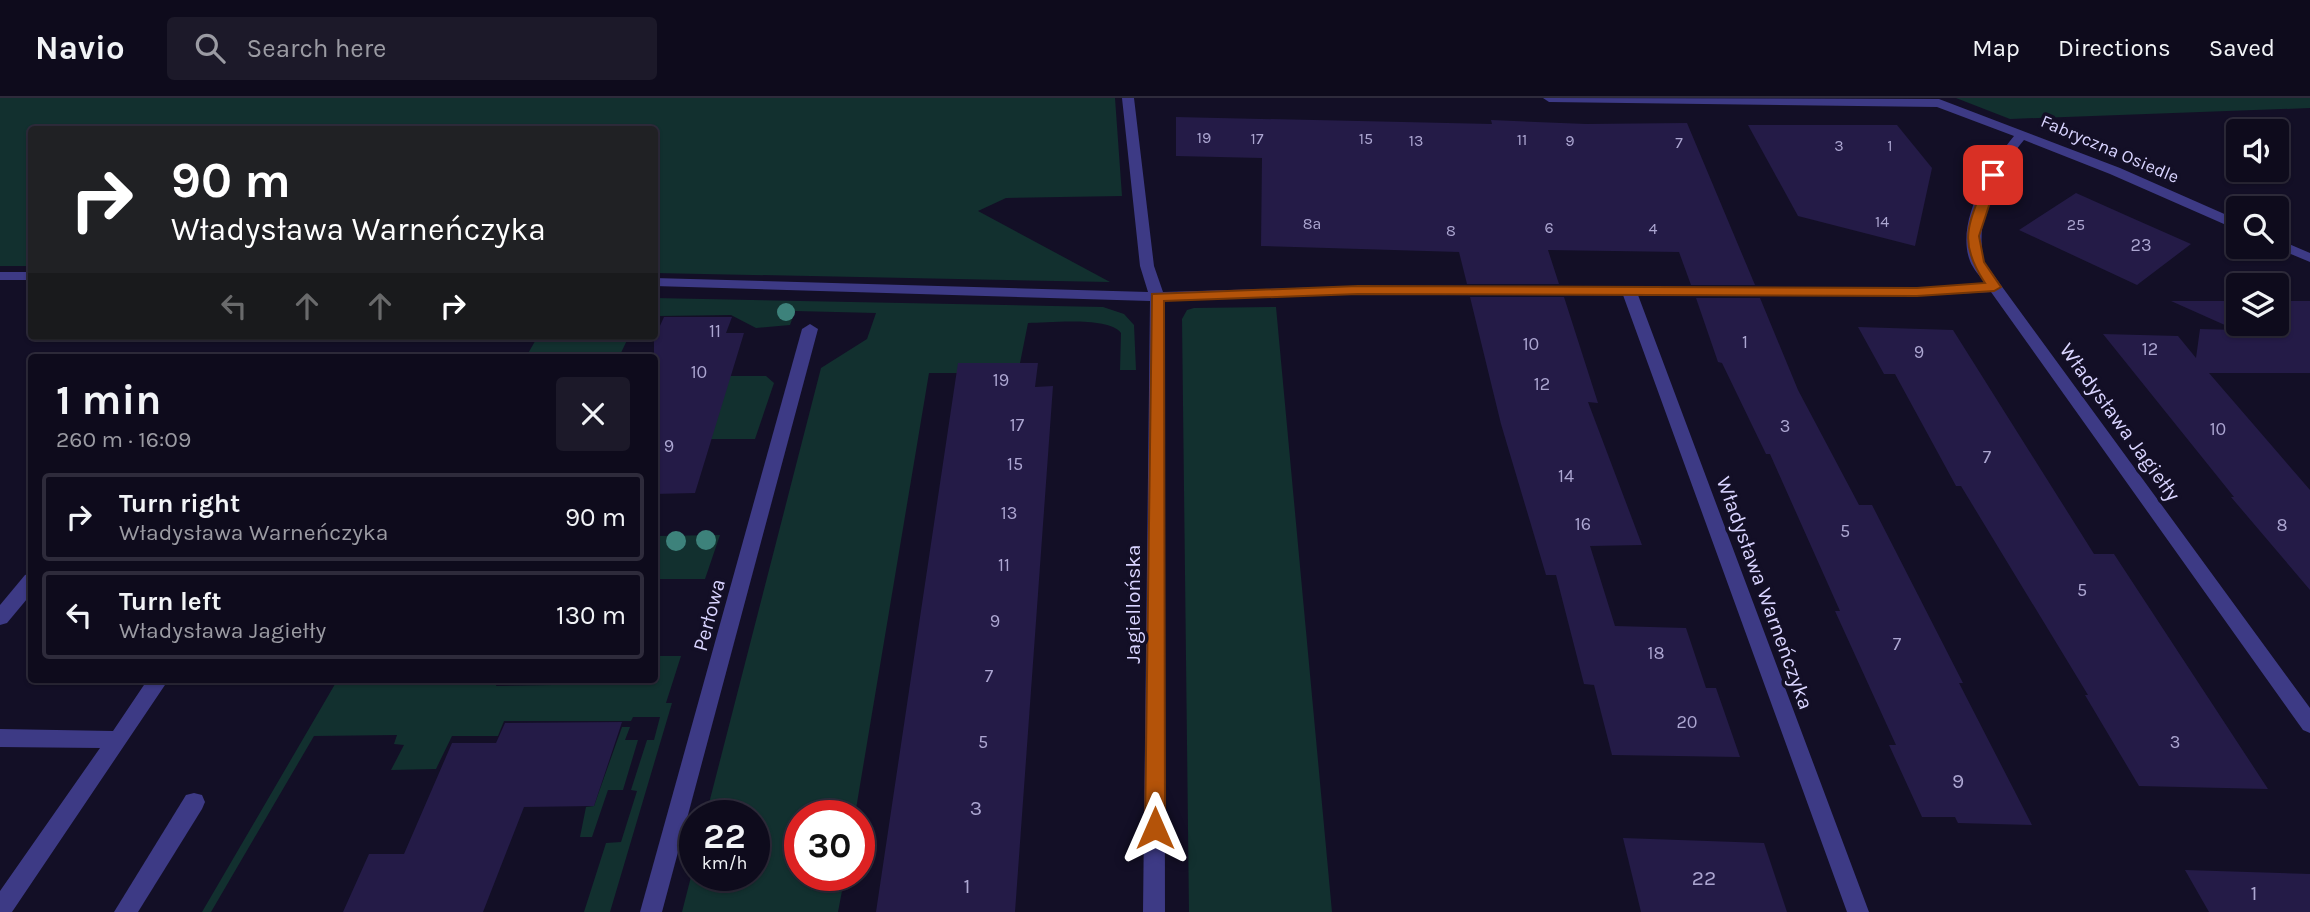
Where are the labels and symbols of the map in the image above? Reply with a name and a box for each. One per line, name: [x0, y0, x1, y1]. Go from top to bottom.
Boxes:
street label: Fabryczna Osiedle: [2038, 110, 2182, 188]
house number: 19: [1197, 128, 1211, 147]
house number: 17: [1251, 129, 1264, 148]
house number: 15: [1359, 129, 1373, 148]
house number: 11: [1517, 130, 1527, 149]
house number: 13: [1409, 131, 1423, 150]
house number: 9: [1565, 131, 1575, 150]
house number: 7: [1675, 133, 1683, 152]
house number: 3: [1834, 136, 1844, 155]
house number: 1: [1887, 136, 1893, 155]
pin: [1963, 145, 2023, 205]
house number: 14: [1875, 212, 1889, 231]
house number: 8a: [1303, 214, 1321, 233]
house number: 25: [2067, 215, 2085, 234]
house number: 6: [1544, 218, 1554, 237]
house number: 4: [1649, 219, 1658, 238]
house number: 8: [1446, 221, 1456, 240]
house number: 23: [2130, 234, 2152, 256]
house number: 11: [709, 320, 721, 342]
house number: 1: [1742, 331, 1748, 353]
house number: 10: [1523, 333, 1539, 355]
street label: Władysława Jagiełły: [2055, 338, 2185, 506]
house number: 12: [2142, 338, 2158, 360]
house number: 9: [1914, 341, 1924, 363]
house number: 10: [691, 361, 707, 383]
house number: 19: [993, 369, 1009, 391]
house number: 12: [1534, 373, 1550, 395]
house number: 17: [1010, 414, 1025, 436]
house number: 3: [1780, 415, 1790, 437]
house number: 10: [2210, 418, 2226, 440]
house number: 9: [664, 435, 674, 457]
house number: 7: [1983, 446, 1992, 468]
house number: 15: [1007, 453, 1023, 475]
house number: 14: [1558, 465, 1574, 487]
street label: Władysława Warneńczyka: [1712, 473, 1818, 713]
house number: 13: [1001, 502, 1017, 524]
house number: 16: [1575, 513, 1591, 535]
house number: 8: [2276, 514, 2288, 536]
house number: 5: [1840, 520, 1850, 542]
street label: Jagiellońska: [1121, 544, 1145, 664]
house number: 11: [998, 554, 1010, 576]
street label: Perłowa: [688, 576, 730, 654]
house number: 5: [2077, 579, 2087, 601]
house number: 9: [990, 610, 1000, 632]
house number: 7: [1893, 633, 1902, 655]
house number: 18: [1647, 642, 1665, 664]
house number: 7: [985, 665, 994, 687]
house number: 20: [1676, 711, 1698, 733]
house number: 5: [978, 731, 988, 753]
house number: 3: [2170, 731, 2180, 753]
house number: 9: [1952, 769, 1964, 793]
position arrow: [1118, 791, 1192, 865]
house number: 3: [970, 796, 982, 820]
speed limit sign: 30: [784, 800, 875, 891]
house number: 22: [1692, 866, 1716, 890]
house number: 1: [964, 874, 970, 898]
house number: 1: [2251, 881, 2257, 905]

